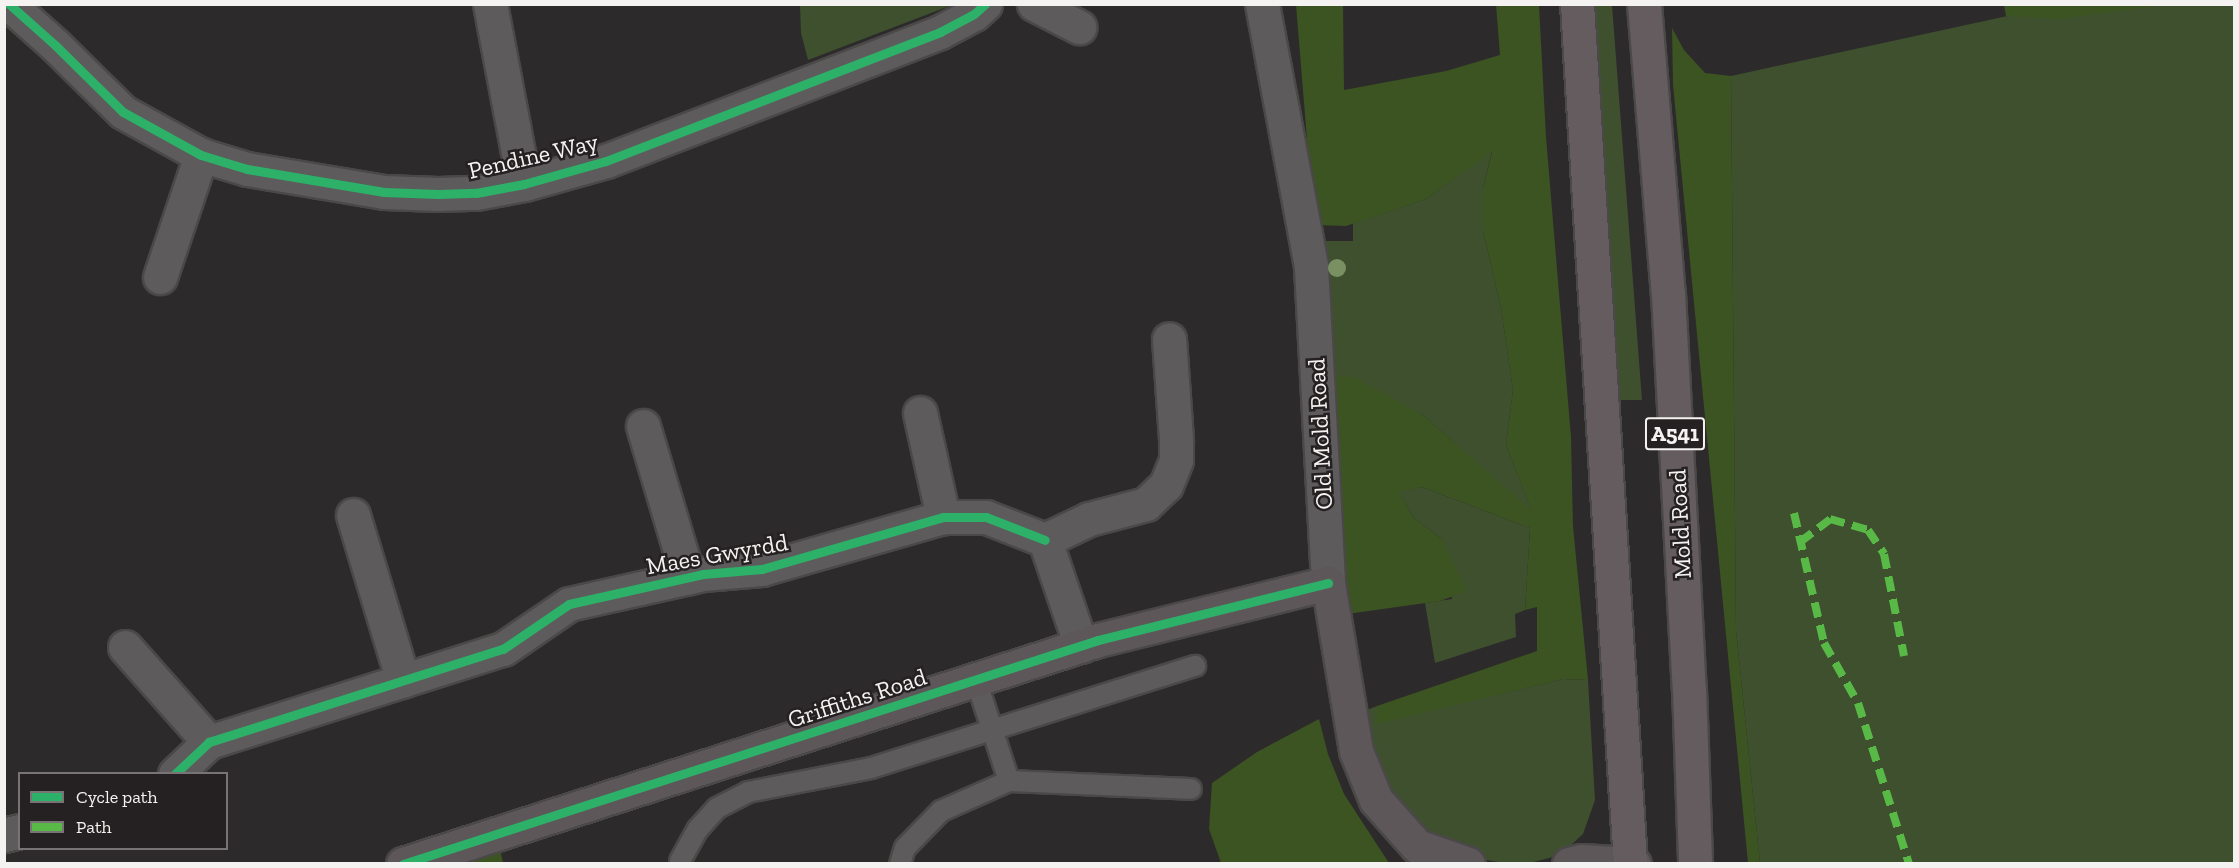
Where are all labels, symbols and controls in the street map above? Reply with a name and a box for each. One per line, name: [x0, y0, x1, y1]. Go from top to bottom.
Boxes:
street label: Pendine Way: [465, 127, 601, 185]
street label: Old Mold Road: [1302, 357, 1338, 511]
road number: A541: [1644, 415, 1706, 453]
street label: Mold Road: [1663, 469, 1697, 579]
street label: Maes Gwyrdd: [644, 527, 790, 581]
street label: Griffiths Road: [784, 662, 930, 734]
legend: [18, 772, 228, 850]
text: Cycle path: [76, 786, 158, 808]
text: Path: [76, 816, 112, 838]

